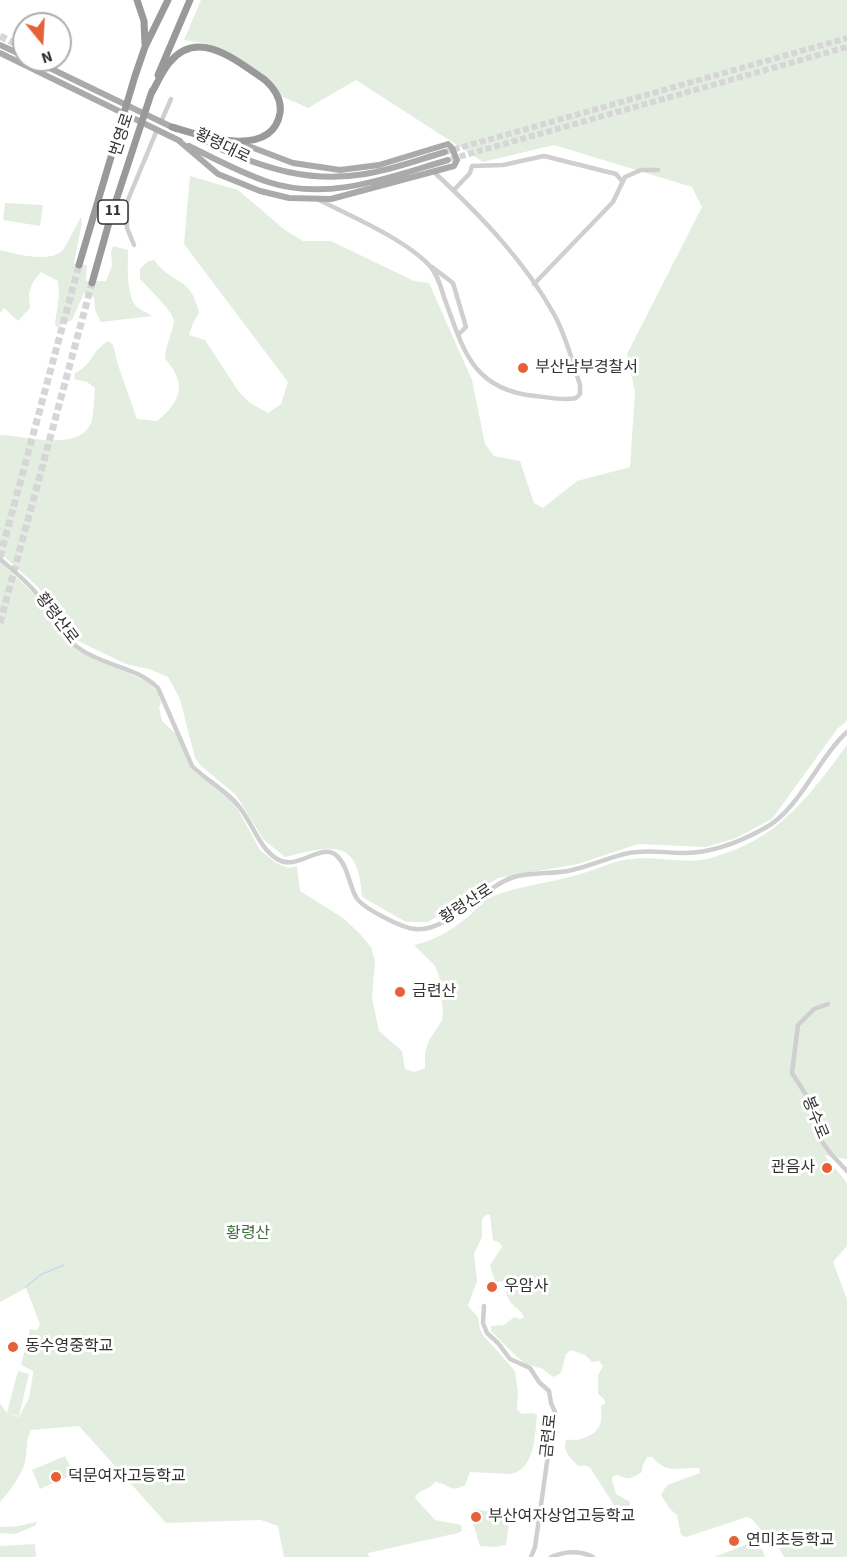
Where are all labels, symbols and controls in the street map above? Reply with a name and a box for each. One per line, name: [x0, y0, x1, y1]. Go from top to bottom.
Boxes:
north arrow: [12, 12, 72, 72]
text: N: [38, 45, 55, 69]
street label: 번영로: [107, 111, 139, 159]
street label: 황령대로: [191, 125, 253, 169]
road number: 11: [98, 200, 128, 224]
place label: 부산남부경찰서: [535, 358, 638, 378]
marker: 부산남부경찰서: [516, 361, 530, 375]
street label: 황령산로: [31, 590, 81, 648]
street label: 황령산로: [437, 881, 497, 929]
place label: 금련산: [412, 982, 456, 1002]
marker: 금련산: [393, 985, 407, 999]
street label: 봉수로: [797, 1094, 831, 1142]
place label: 관음사: [771, 1158, 815, 1178]
marker: 관음사: [820, 1161, 834, 1175]
park label: 황령산: [226, 1224, 270, 1244]
place label: 우암사: [504, 1277, 548, 1297]
marker: 우암사: [485, 1280, 499, 1294]
place label: 동수영중학교: [25, 1337, 113, 1357]
marker: 동수영중학교: [6, 1340, 20, 1354]
street label: 금련로: [538, 1413, 562, 1459]
place label: 덕문여자고등학교: [68, 1467, 186, 1487]
marker: 덕문여자고등학교: [49, 1470, 63, 1484]
place label: 부산여자상업고등학교: [488, 1507, 635, 1527]
marker: 부산여자상업고등학교: [469, 1510, 483, 1524]
place label: 연미초등학교: [746, 1531, 834, 1551]
marker: 연미초등학교: [727, 1534, 741, 1548]

